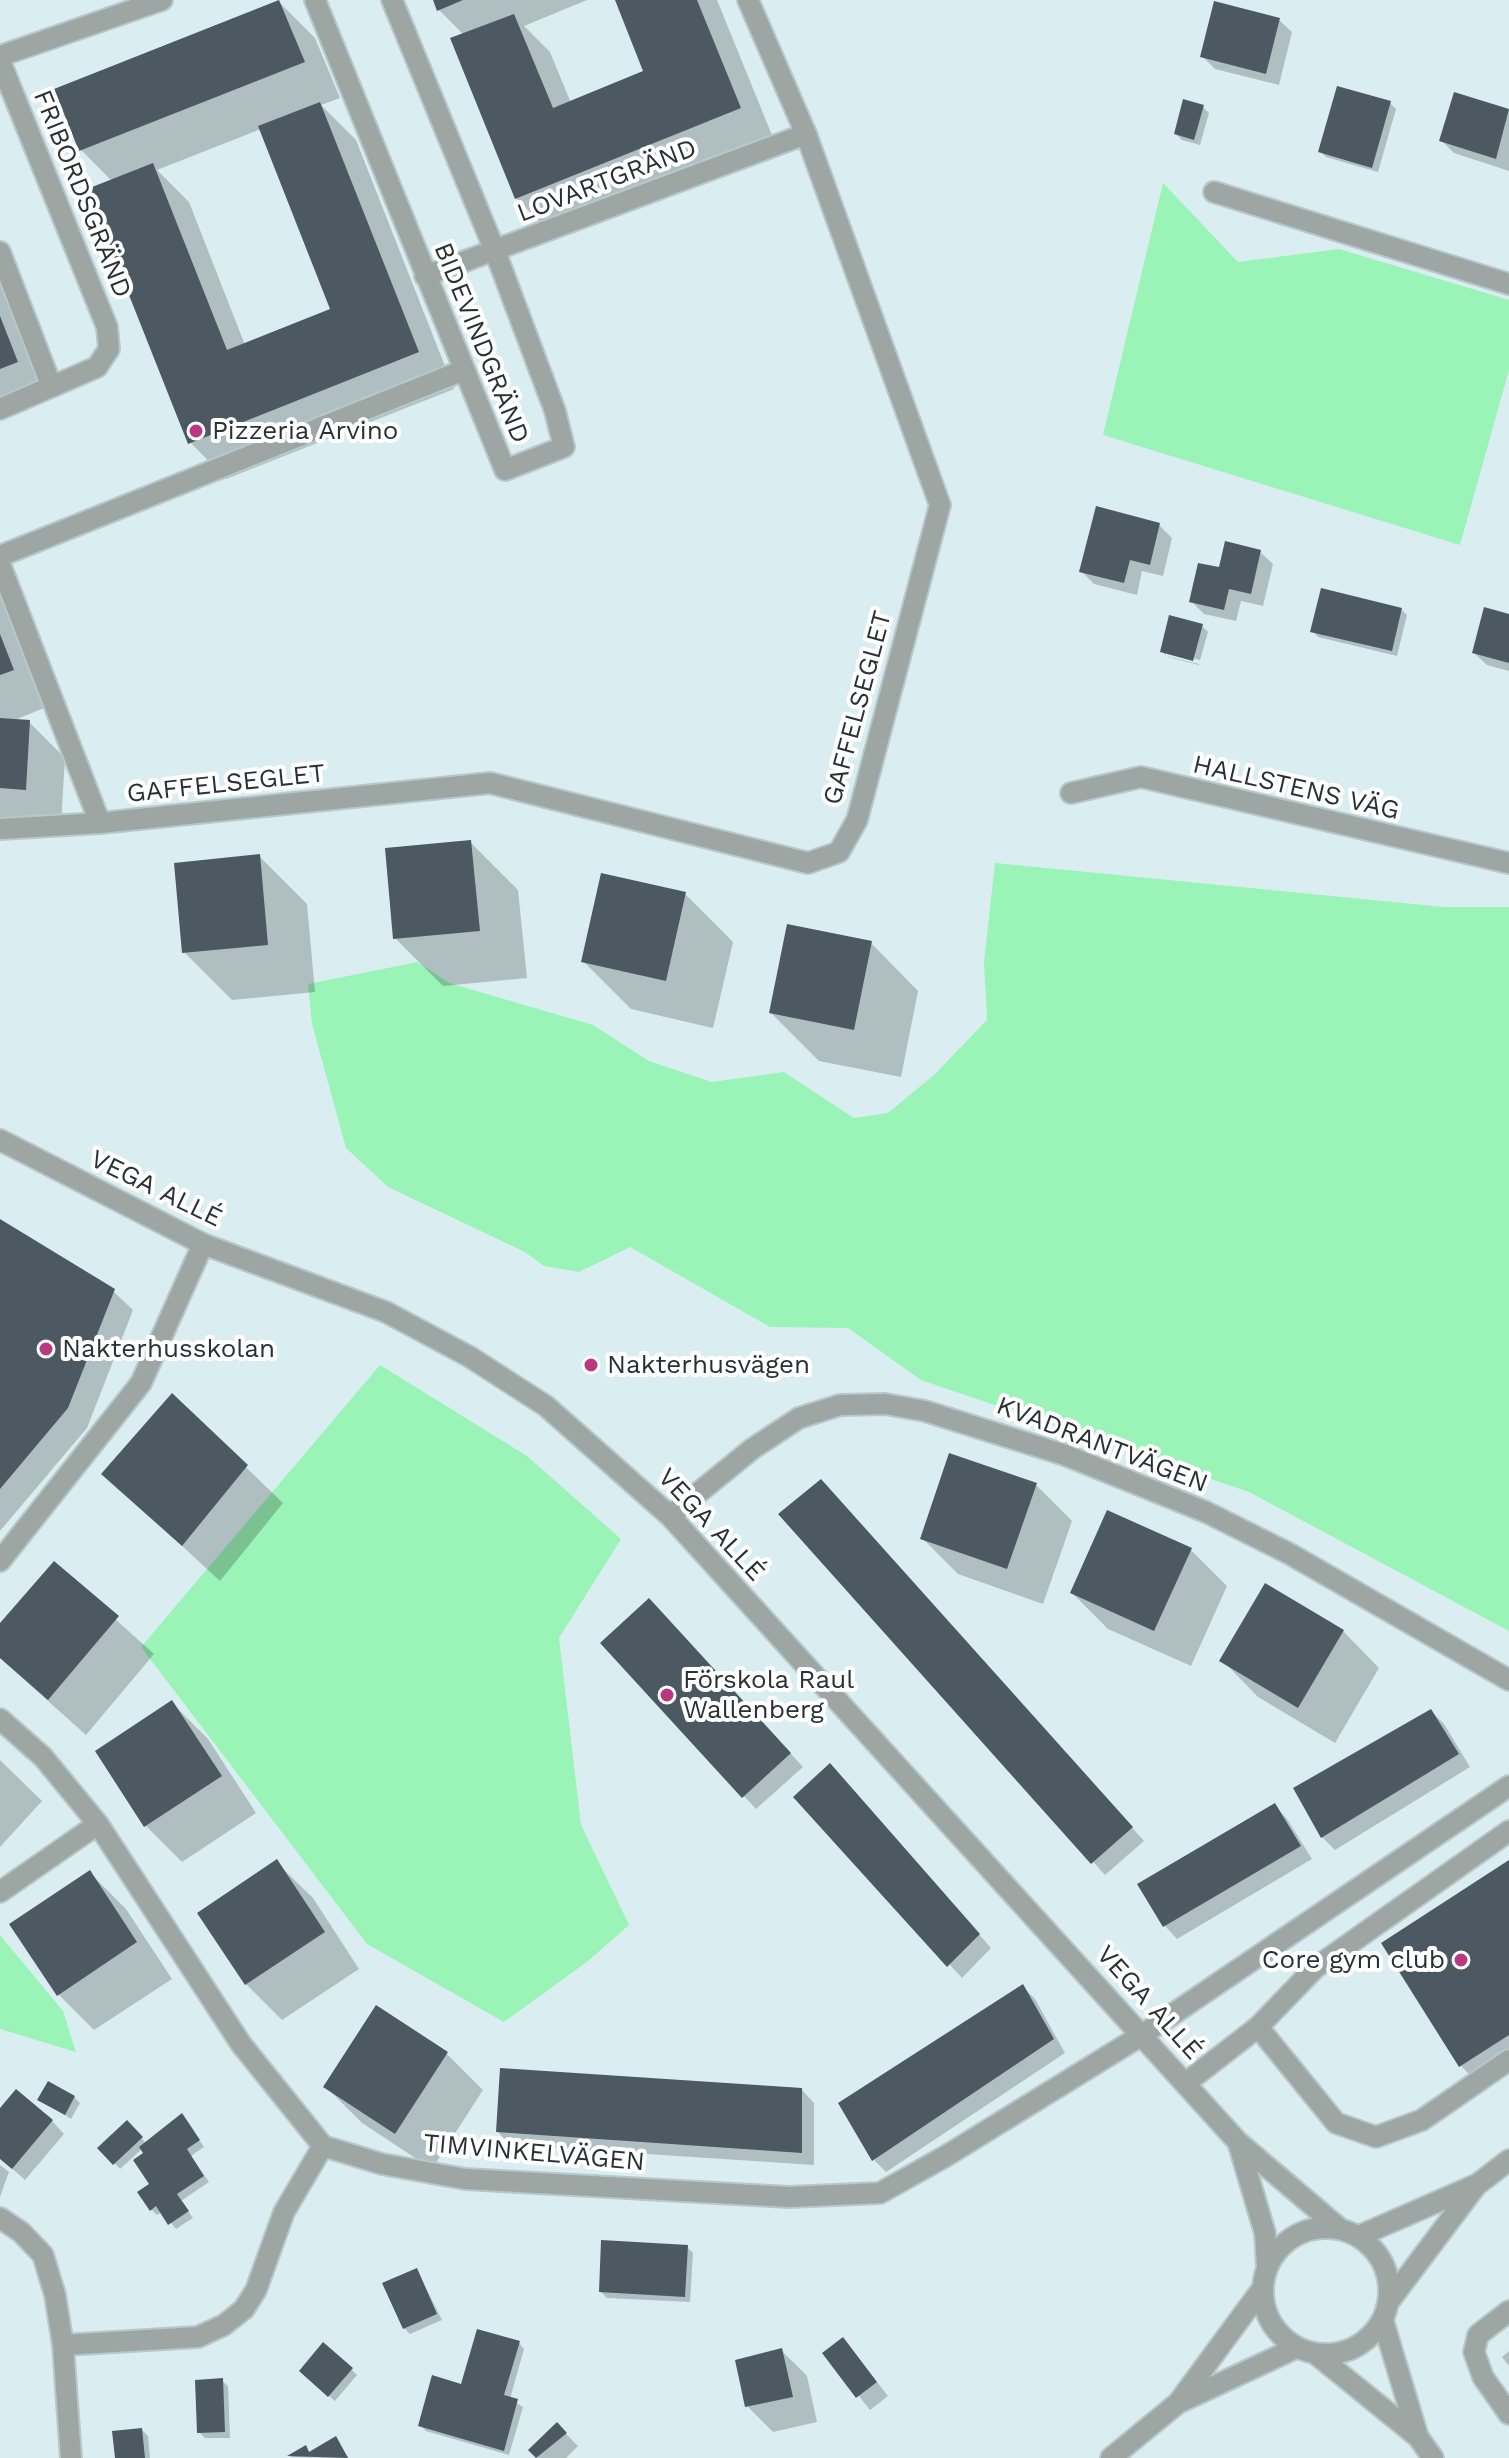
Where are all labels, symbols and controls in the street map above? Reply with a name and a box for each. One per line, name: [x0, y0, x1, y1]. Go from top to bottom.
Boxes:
street label: FRIBORDSGRÄND: [26, 86, 138, 302]
street label: LOVARTGRÄND: [513, 132, 701, 230]
street label: BIDEVINDGRÄND: [427, 238, 535, 448]
place label: Pizzeria Arvino: [212, 415, 398, 447]
marker: Pizzeria Arvino: [187, 422, 205, 440]
street label: GAFFELSEGLET: [817, 608, 899, 808]
street label: HALLSTENS VÄG: [1190, 749, 1402, 827]
street label: GAFFELSEGLET: [125, 758, 327, 810]
street label: VEGA ALLÉ: [85, 1144, 227, 1234]
place label: Nakterhusskolan: [62, 1333, 275, 1365]
marker: Nakterhusskolan: [37, 1340, 55, 1358]
place label: Nakterhusvägen: [607, 1349, 810, 1381]
marker: Nakterhusvägen: [582, 1356, 600, 1374]
street label: KVADRANTVÄGEN: [992, 1390, 1212, 1500]
street label: VEGA ALLÉ: [651, 1462, 771, 1588]
place label: Förskola Raul Wallenberg: [683, 1664, 854, 1726]
marker: Förskola Raul Wallenberg: [658, 1686, 676, 1704]
street label: VEGA ALLÉ: [1090, 1940, 1208, 2066]
place label: Core gym club: [1262, 1944, 1445, 1976]
marker: Core gym club: [1452, 1951, 1470, 1969]
street label: TIMVINKELVÄGEN: [422, 2128, 646, 2178]

